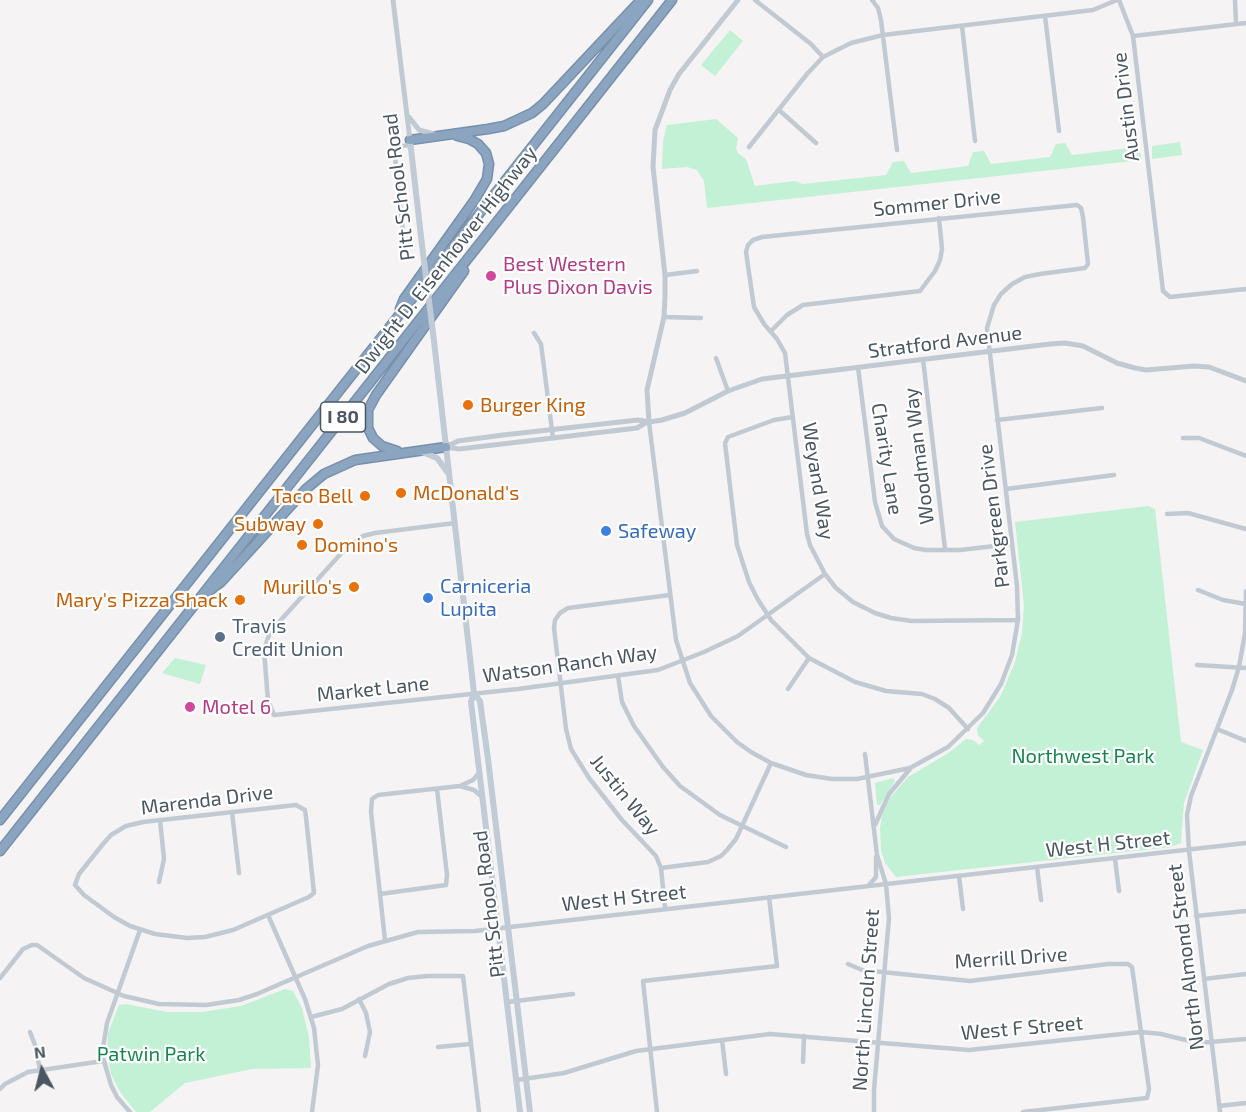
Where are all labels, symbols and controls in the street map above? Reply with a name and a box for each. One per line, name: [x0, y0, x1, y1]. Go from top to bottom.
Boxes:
street label: Austin Drive: [1107, 51, 1145, 163]
street label: Pitt School Road: [378, 112, 420, 262]
street label: Dwight D. Eisenhower Highway: [350, 141, 542, 379]
street label: Sommer Drive: [872, 184, 1002, 222]
place label: Best Western Plus Dixon Davis: [503, 252, 653, 299]
marker: Best Western Plus Dixon Davis: [484, 269, 498, 283]
street label: Stratford Avenue: [867, 321, 1023, 363]
street label: Woodman Way: [899, 386, 939, 526]
place label: Burger King: [480, 393, 586, 417]
marker: Burger King: [461, 398, 475, 412]
street label: Charity Lane: [866, 401, 908, 517]
road number: I 80: [320, 402, 366, 432]
street label: Weyand Way: [797, 421, 839, 541]
street label: Parkgreen Drive: [973, 443, 1015, 589]
place label: McDonald's: [413, 481, 519, 505]
place label: Taco Bell: [272, 484, 353, 508]
marker: McDonald's: [394, 486, 408, 500]
marker: Taco Bell: [358, 489, 372, 503]
place label: Subway: [234, 512, 306, 536]
marker: Subway: [311, 517, 325, 531]
place label: Safeway: [618, 519, 696, 543]
marker: Safeway: [599, 524, 613, 538]
place label: Domino's: [314, 533, 398, 557]
marker: Domino's: [295, 538, 309, 552]
place label: Carniceria Lupita: [440, 574, 531, 621]
place label: Murillo's: [263, 575, 342, 599]
marker: Murillo's: [347, 580, 361, 594]
place label: Mary's Pizza Shack: [56, 588, 228, 612]
marker: Carniceria Lupita: [421, 591, 435, 605]
marker: Mary's Pizza Shack: [233, 593, 247, 607]
place label: Travis Credit Union: [232, 614, 343, 661]
marker: Travis Credit Union: [213, 630, 227, 644]
street label: Watson Ranch Way: [481, 640, 659, 688]
street label: Market Lane: [316, 671, 430, 707]
place label: Motel 6: [202, 695, 271, 719]
marker: Motel 6: [183, 700, 197, 714]
park label: Northwest Park: [1011, 744, 1155, 768]
street label: Justin Way: [585, 750, 665, 840]
street label: Marenda Drive: [140, 780, 274, 820]
street label: West H Street: [1045, 826, 1171, 862]
street label: Pitt School Road: [468, 829, 510, 979]
street label: North Almond Street: [1163, 862, 1209, 1052]
street label: West H Street: [561, 880, 687, 916]
street label: North Lincoln Street: [848, 908, 884, 1092]
street label: Merrill Drive: [954, 942, 1068, 974]
street label: West F Street: [960, 1011, 1084, 1045]
north arrow: [12, 1040, 72, 1100]
text: N: [33, 1042, 47, 1062]
park label: Patwin Park: [97, 1042, 205, 1066]

